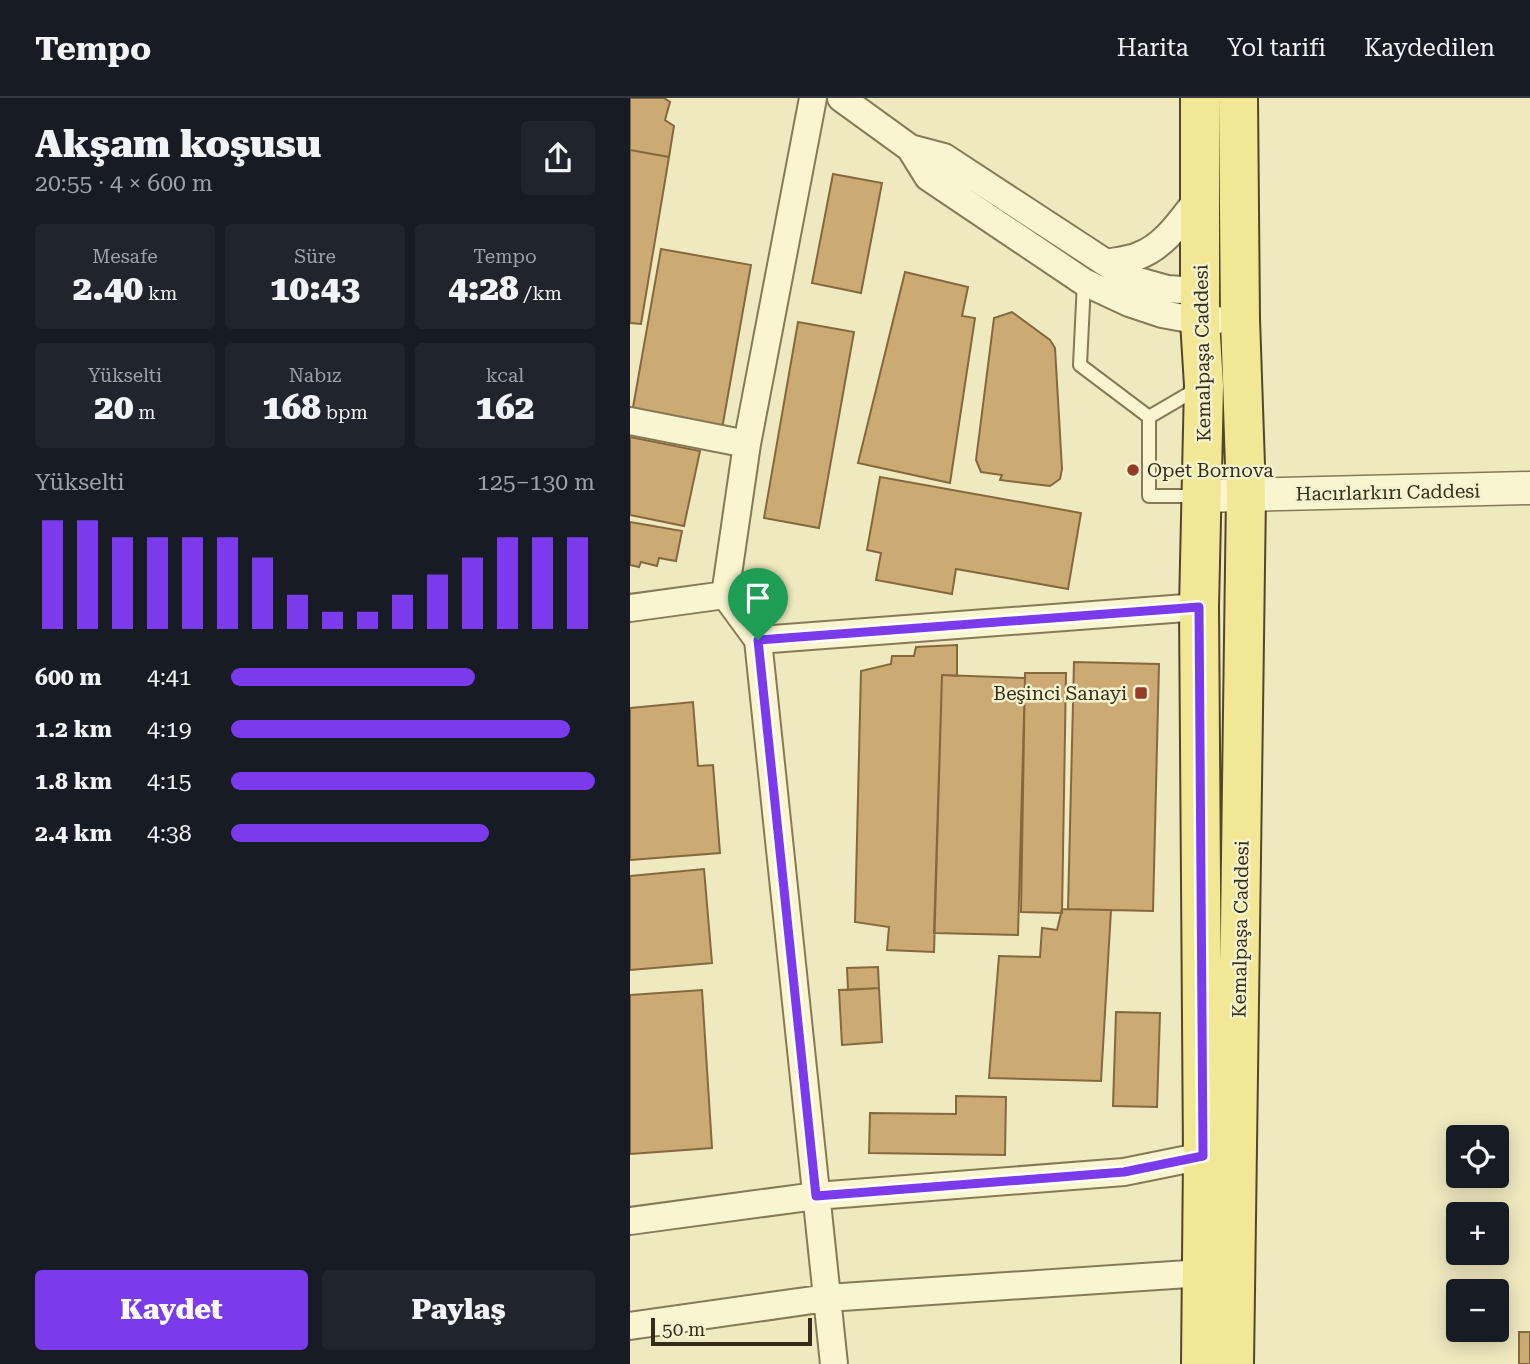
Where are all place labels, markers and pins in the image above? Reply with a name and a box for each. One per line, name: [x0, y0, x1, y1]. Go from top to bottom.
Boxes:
place label: Opet Bornova: [1147, 459, 1274, 482]
marker: Opet Bornova: [1125, 462, 1141, 478]
pin: [728, 568, 788, 640]
place label: Beşinci Sanayi: [993, 682, 1127, 705]
marker: Beşinci Sanayi: [1133, 685, 1149, 701]

